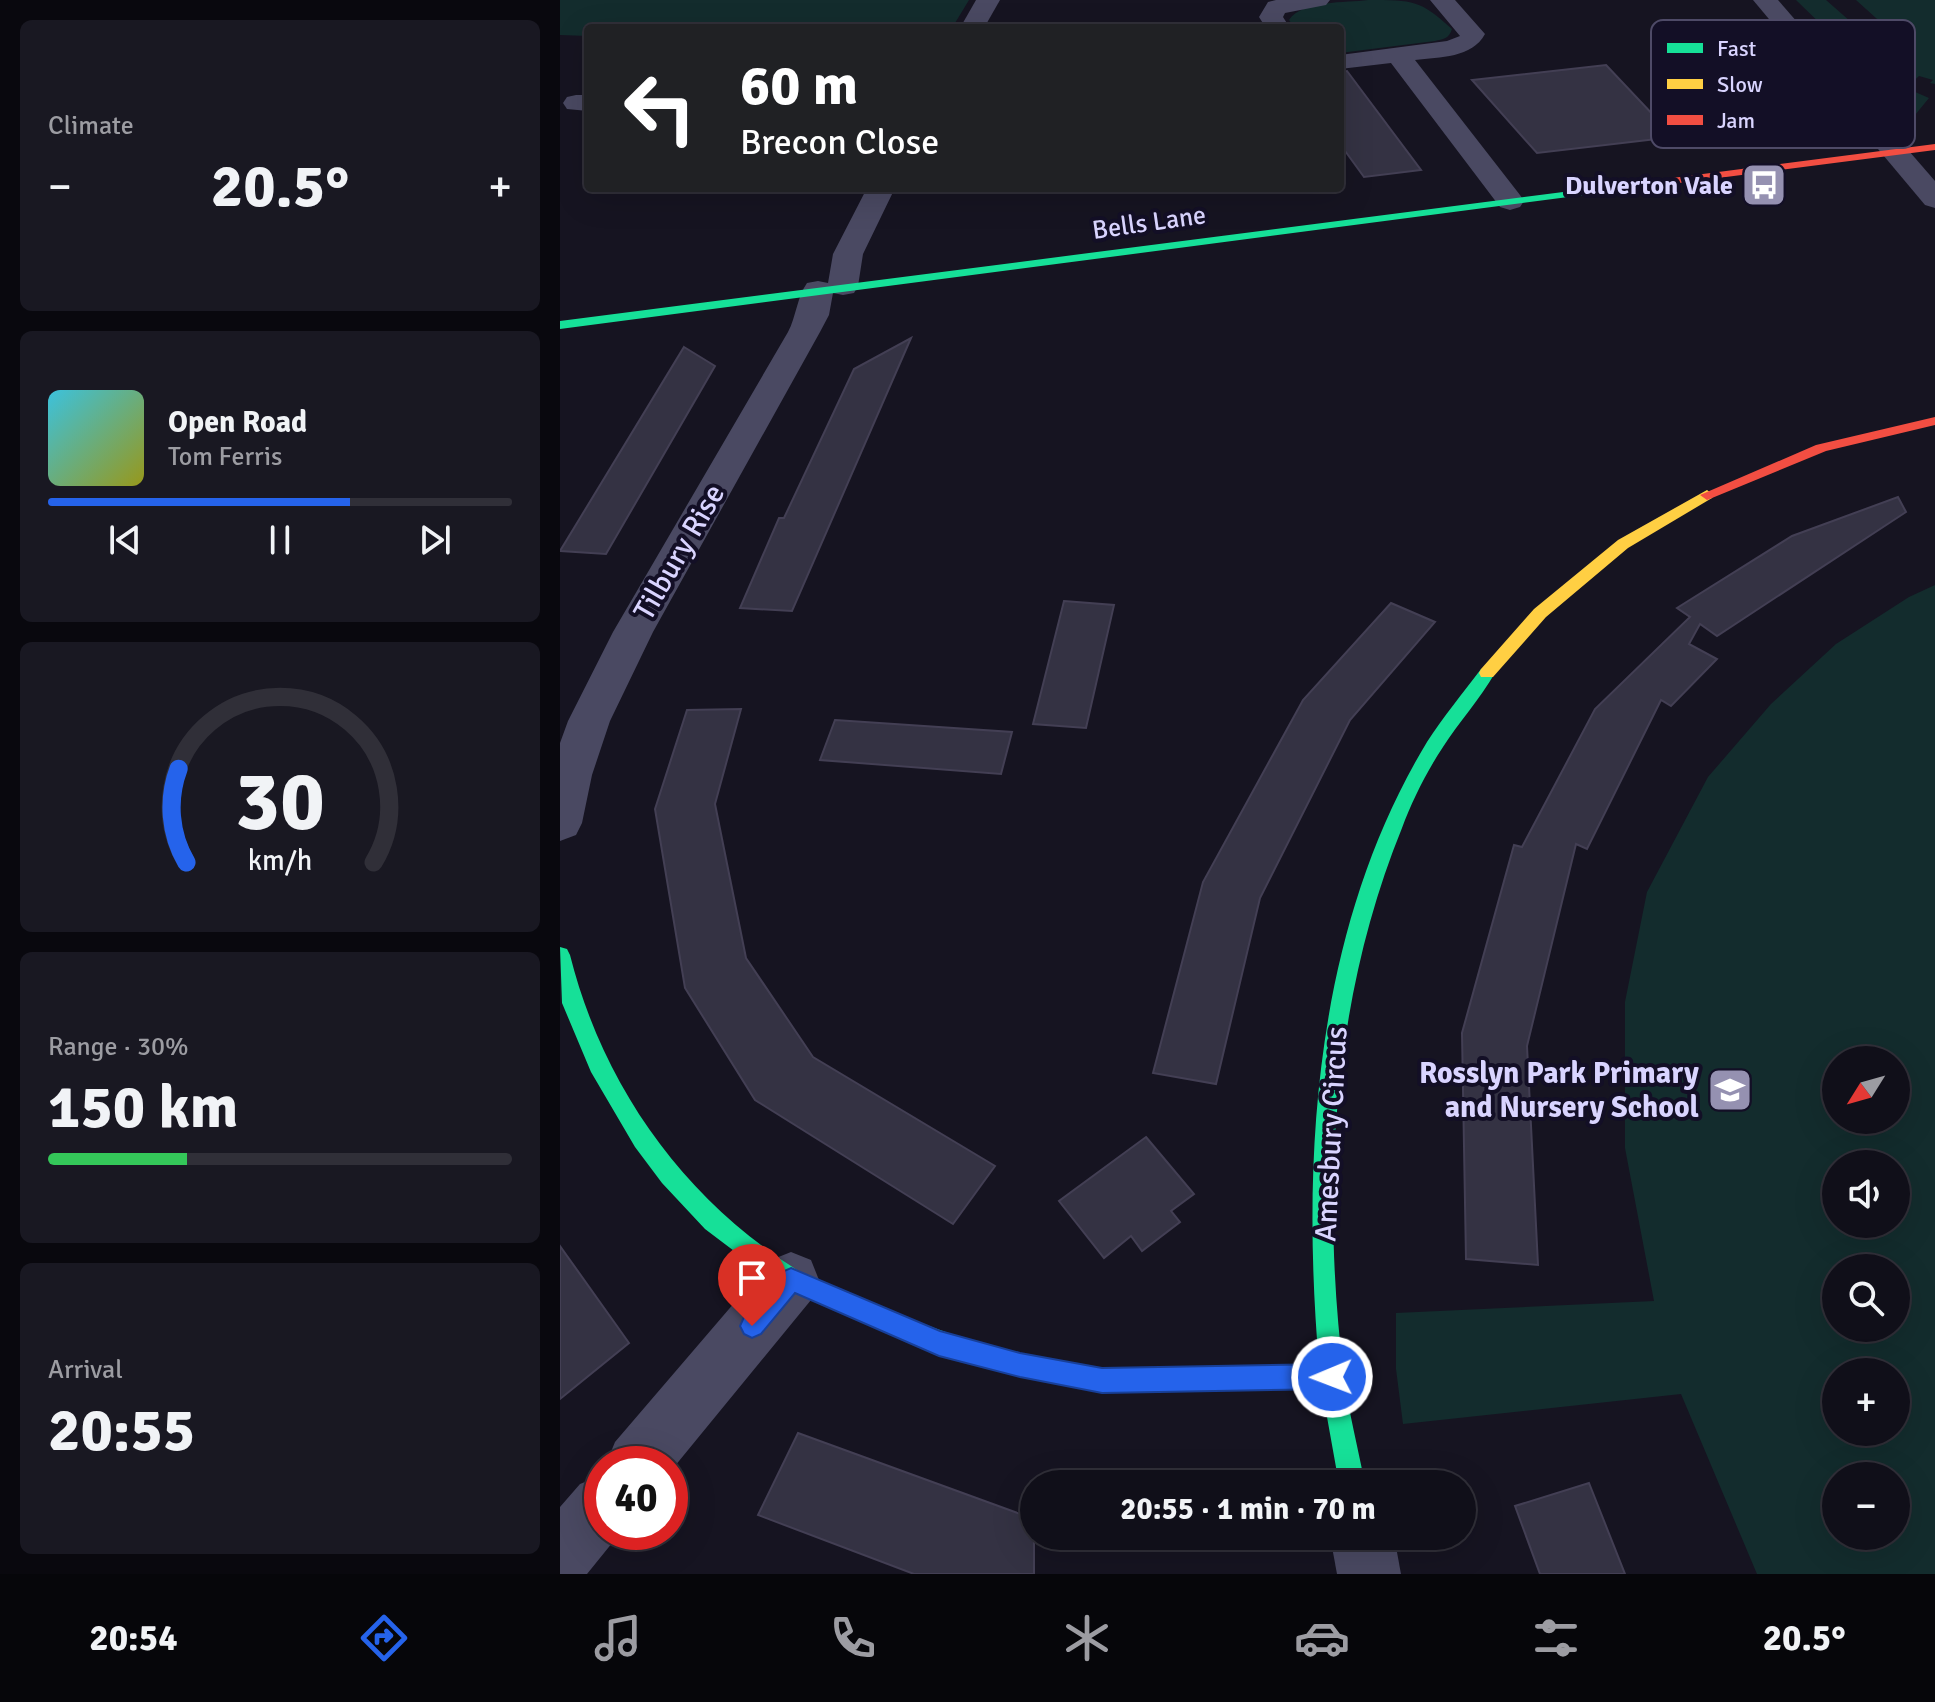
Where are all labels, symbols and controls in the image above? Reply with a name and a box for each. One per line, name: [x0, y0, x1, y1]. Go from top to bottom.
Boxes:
legend: [1651, 20, 1915, 148]
text: Fast: [1717, 35, 1757, 62]
text: 60 m: [740, 51, 858, 120]
icon: left: [608, 56, 712, 160]
text: Slow: [1717, 71, 1763, 98]
text: Jam: [1717, 107, 1755, 134]
text: Climate: [48, 110, 134, 142]
text: Brecon Close: [740, 120, 939, 165]
text: 20.5°: [211, 150, 349, 224]
text: −: [48, 160, 72, 214]
text: +: [488, 160, 512, 214]
bus stop icon: Dulverton Vale: [1740, 161, 1788, 209]
place label: Dulverton Vale: [1565, 170, 1733, 202]
street label: Bells Lane: [1090, 199, 1208, 247]
text: Open Road: [168, 404, 307, 441]
text: Tom Ferris: [168, 441, 282, 473]
street label: Tilbury Rise: [626, 478, 733, 627]
icon: previous: [103, 518, 147, 562]
icon: pause: [258, 518, 302, 562]
icon: next: [413, 518, 457, 562]
text: 30: [235, 751, 325, 853]
text: km/h: [248, 843, 312, 878]
street label: Amesbury Circus: [1307, 1025, 1356, 1243]
text: Range · 30%: [48, 1031, 189, 1063]
north arrow: [1822, 1046, 1910, 1134]
map controls: [1822, 1046, 1910, 1550]
place label: Rosslyn Park Primary and Nursery School: [1419, 1055, 1699, 1126]
school or university icon: Rosslyn Park Primary and Nursery School: [1706, 1066, 1754, 1114]
text: 150 km: [48, 1071, 238, 1145]
button: sound: [1822, 1150, 1910, 1238]
pin: [718, 1244, 786, 1326]
button: search: [1822, 1254, 1910, 1342]
icon: arrive: [730, 1256, 774, 1300]
position arrow: [1290, 1335, 1374, 1419]
text: Arrival: [48, 1354, 123, 1386]
button: +: [1822, 1358, 1910, 1446]
text: 20:55: [48, 1394, 195, 1468]
speed limit sign: 40: [584, 1446, 688, 1550]
button: −: [1822, 1462, 1910, 1550]
text: 20:55 · 1 min · 70 m: [1120, 1491, 1376, 1528]
icon: directions: [356, 1610, 412, 1666]
icon: music: [590, 1610, 646, 1666]
icon: phone: [825, 1610, 881, 1666]
icon: climate: [1059, 1610, 1115, 1666]
icon: car: [1294, 1610, 1350, 1666]
icon: filters: [1528, 1610, 1584, 1666]
text: 20:54: [89, 1616, 178, 1661]
text: 20.5°: [1763, 1616, 1846, 1661]

